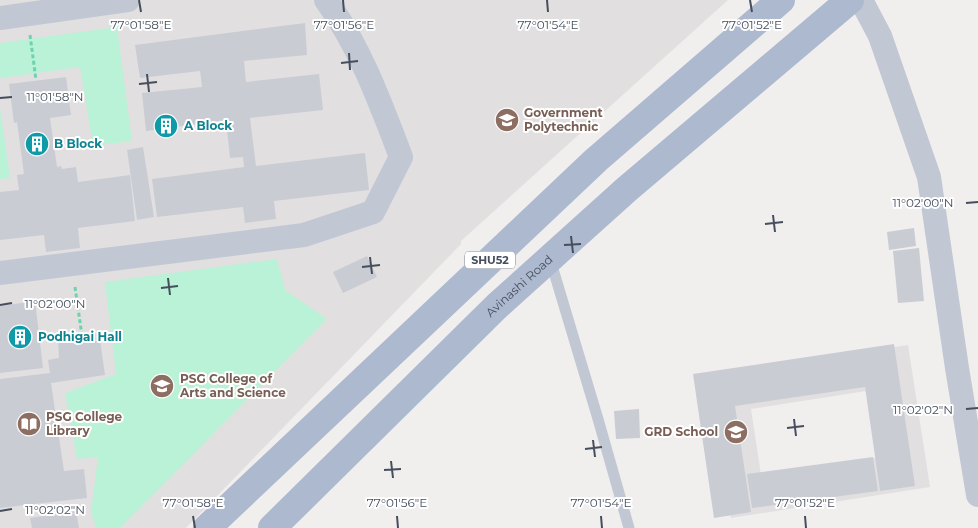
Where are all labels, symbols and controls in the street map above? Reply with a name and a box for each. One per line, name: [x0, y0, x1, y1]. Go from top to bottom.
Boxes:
text: 77°01'58"E: [110, 17, 172, 32]
text: 77°01'56"E: [314, 17, 374, 32]
text: 77°01'54"E: [518, 17, 578, 32]
text: 77°01'52"E: [722, 17, 782, 32]
text: 11°01'58"N: [26, 89, 84, 104]
place label: Government Polytechnic: [524, 105, 603, 134]
school or university icon: Government Polytechnic: [494, 107, 520, 133]
building icon: A Block: [153, 113, 179, 139]
place label: A Block: [183, 118, 232, 133]
building icon: B Block: [24, 131, 50, 157]
place label: B Block: [54, 136, 102, 151]
text: 11°02'00"N: [892, 195, 954, 210]
road number: SHU52: [465, 252, 515, 268]
street label: Avinashi Road: [482, 252, 556, 320]
text: 11°02'00"N: [24, 296, 86, 311]
building icon: Podhigai Hall: [7, 324, 33, 350]
place label: Podhigai Hall: [38, 329, 122, 344]
place label: PSG College of Arts and Science: [179, 371, 286, 400]
school or university icon: PSG College of Arts and Science: [149, 373, 175, 399]
text: 11°02'02"N: [893, 402, 953, 417]
place label: PSG College Library: [46, 409, 123, 438]
library icon: PSG College Library: [16, 411, 42, 437]
school or university icon: GRD School: [723, 419, 749, 445]
place label: GRD School: [644, 424, 718, 439]
text: 77°01'58"E: [162, 495, 224, 510]
text: 77°01'56"E: [367, 495, 427, 510]
text: 77°01'54"E: [571, 495, 631, 510]
text: 77°01'52"E: [775, 495, 835, 510]
text: 11°02'02"N: [25, 502, 85, 517]

